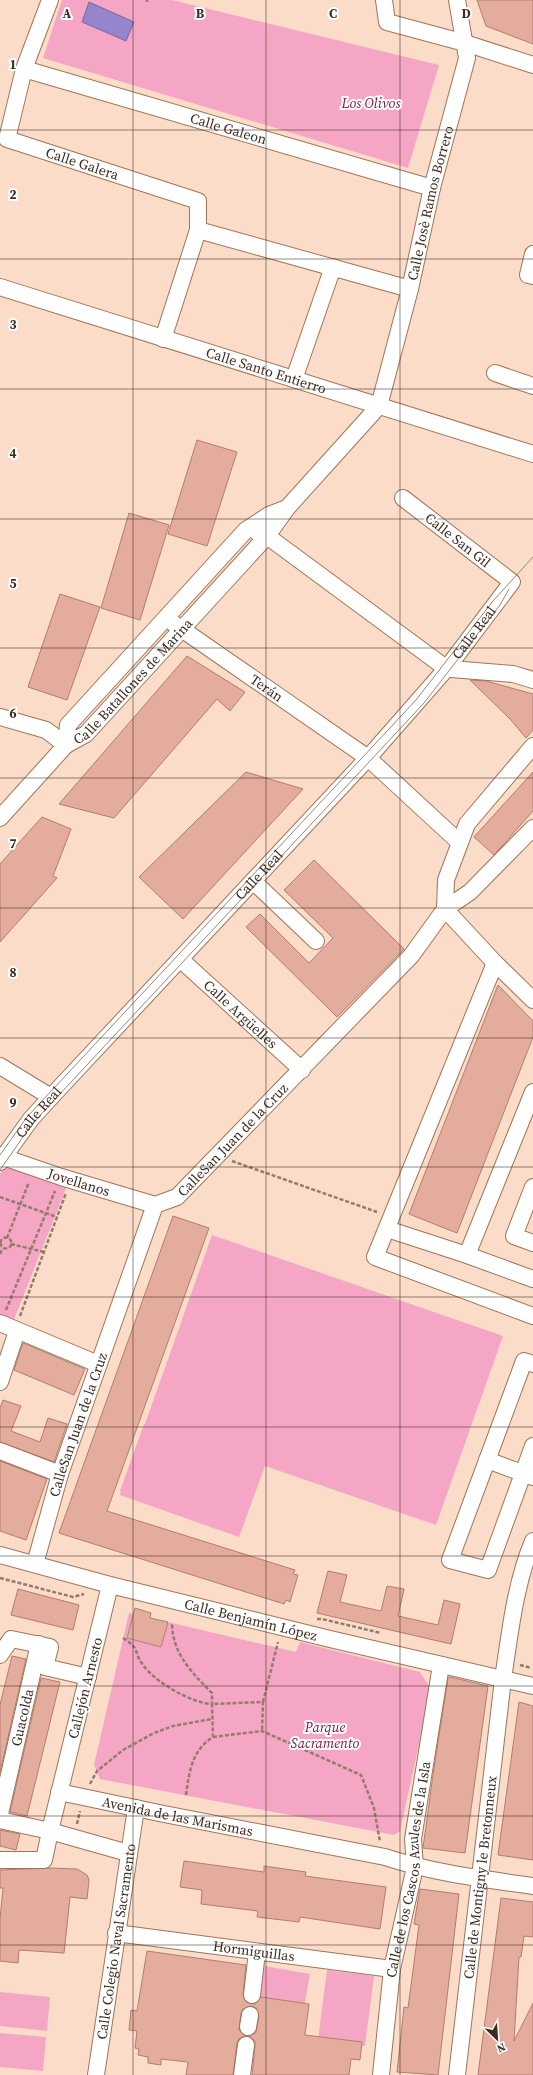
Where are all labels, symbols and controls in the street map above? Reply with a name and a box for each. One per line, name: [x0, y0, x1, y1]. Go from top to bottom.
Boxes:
text: A: [63, 5, 72, 22]
text: B: [196, 5, 205, 22]
text: C: [329, 5, 337, 22]
text: D: [461, 5, 471, 22]
text: 1: [9, 56, 17, 73]
park label: Los Olivos: [341, 93, 401, 113]
street label: Calle Galeon: [188, 108, 270, 149]
street label: Calle Josè Ramos Borrero: [402, 123, 458, 282]
street label: Calle Galera: [43, 142, 122, 185]
text: 2: [9, 186, 17, 203]
text: 3: [9, 316, 17, 333]
street label: Calle Santo Entierro: [204, 342, 329, 399]
text: 4: [9, 445, 17, 462]
street label: Calle San Gil: [421, 508, 495, 572]
text: 5: [9, 575, 17, 592]
street label: Calle Real: [447, 602, 500, 663]
street label: Calle Batallones de Marina: [70, 613, 198, 749]
street label: Terán: [246, 669, 288, 707]
text: 6: [9, 705, 17, 722]
text: 7: [9, 835, 17, 852]
street label: Calle Real: [230, 845, 287, 904]
text: 8: [9, 964, 17, 981]
street label: Calle Argüelles: [199, 975, 282, 1053]
street label: CalleSan Juan de la Cruz: [173, 1078, 293, 1201]
street label: Calle Real: [11, 1082, 66, 1142]
text: 9: [9, 1094, 17, 1111]
street label: Jovellanos: [44, 1163, 112, 1201]
street label: CalleSan Juan de la Cruz: [44, 1349, 112, 1499]
street label: Calle Benjamín López: [182, 1594, 320, 1646]
street label: Callejón Arnesto: [63, 1635, 107, 1741]
street label: Guacolda: [6, 1686, 39, 1748]
park label: Parque Sacramento: [291, 1717, 359, 1753]
street label: Calle de los Cascos Azules de la Isla: [381, 1759, 436, 1978]
street label: Calle de Montigny le Bretonneux: [458, 1774, 502, 1980]
street label: Avenida de las Marismas: [100, 1791, 255, 1841]
street label: Calle Colegio Naval Sacramento: [91, 1842, 141, 2041]
street label: Hormiguillas: [212, 1936, 296, 1966]
north arrow: [477, 2019, 517, 2059]
text: N: [494, 2039, 508, 2056]

